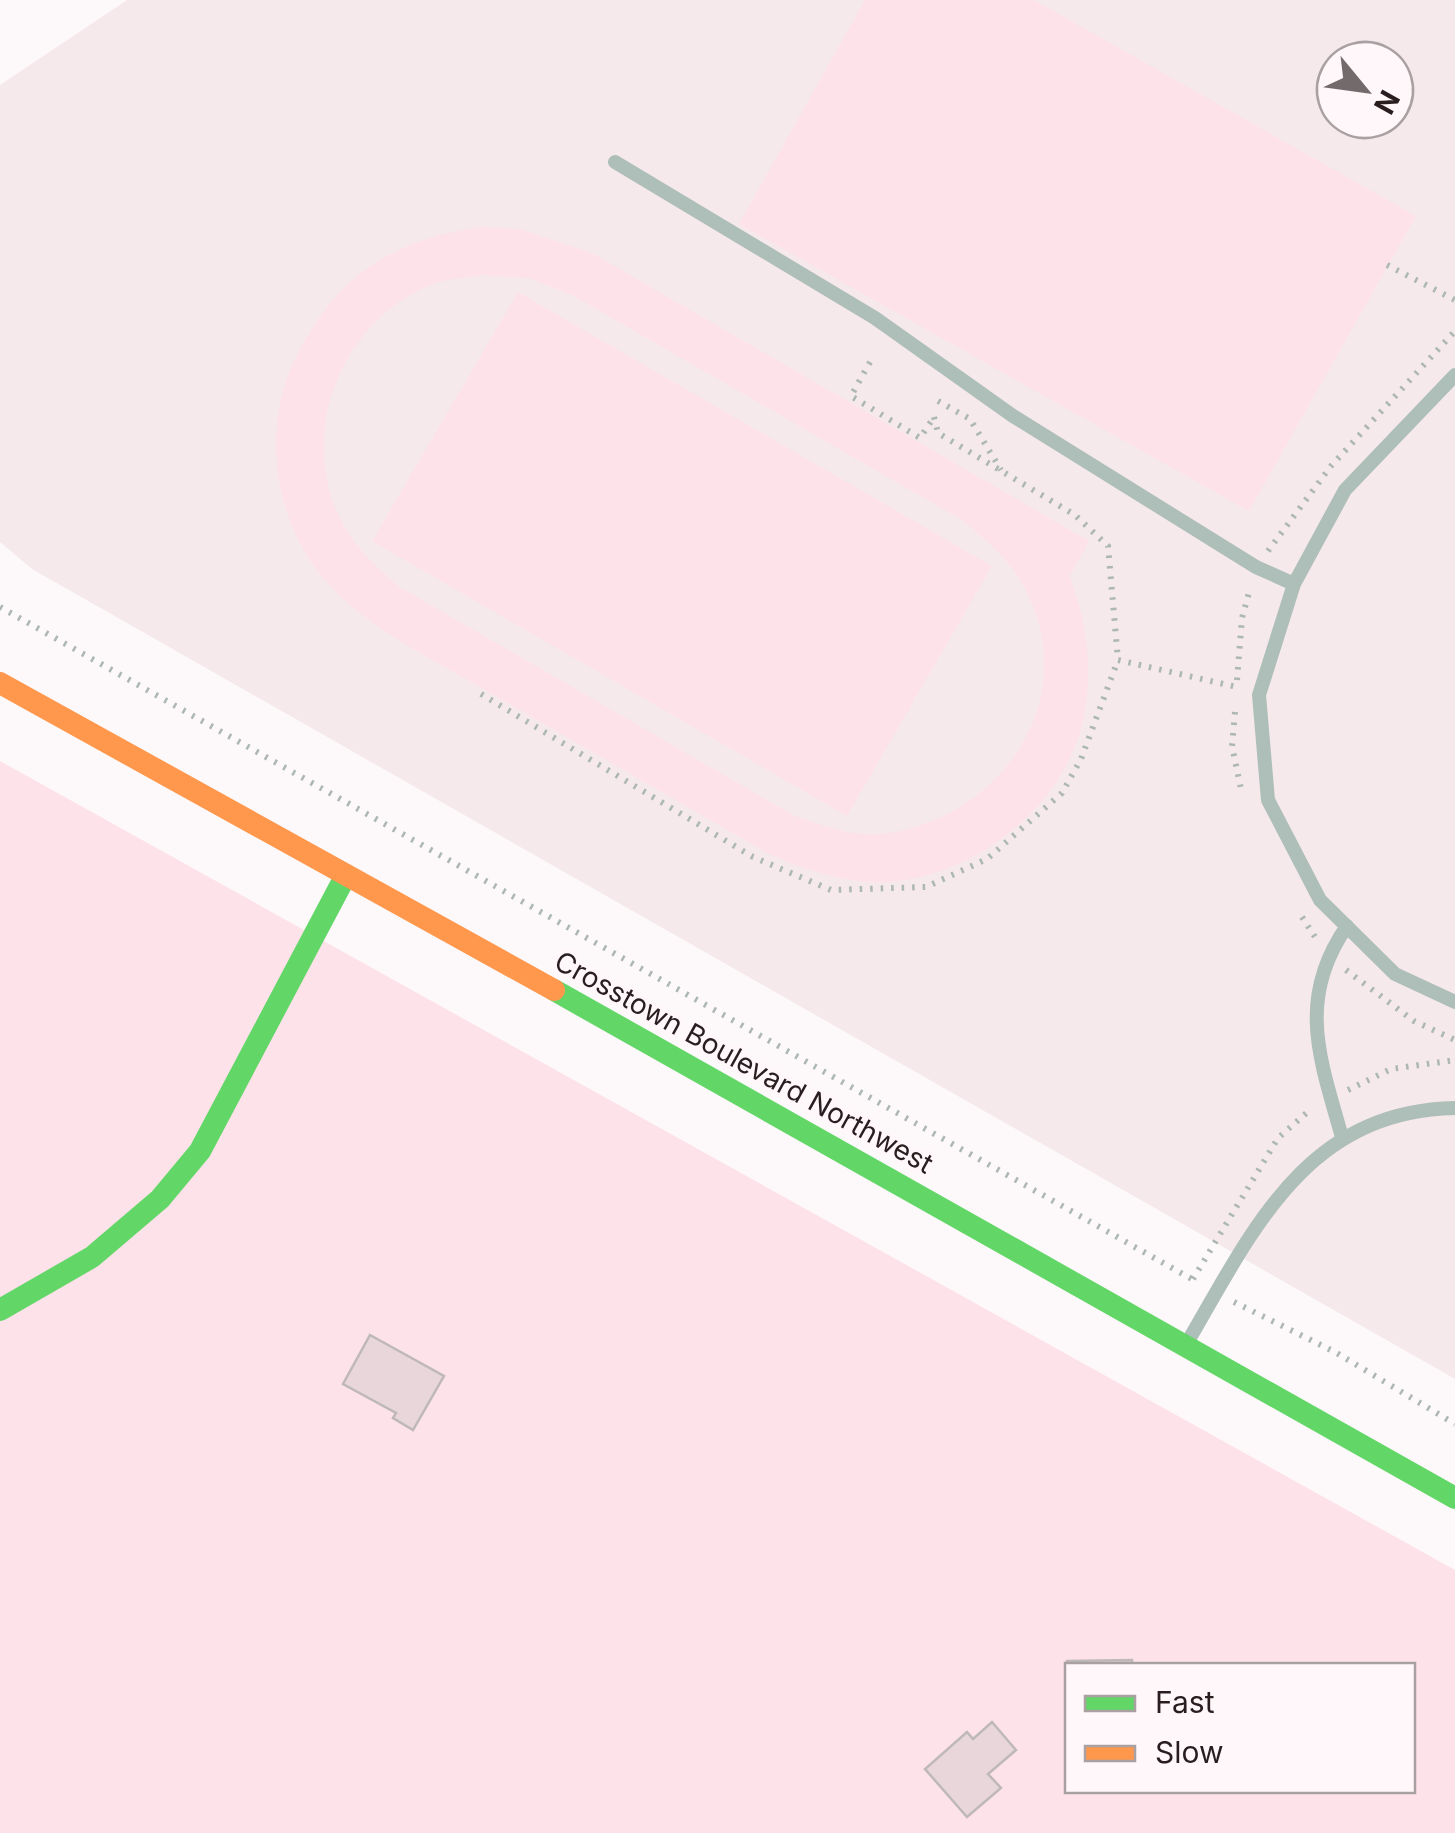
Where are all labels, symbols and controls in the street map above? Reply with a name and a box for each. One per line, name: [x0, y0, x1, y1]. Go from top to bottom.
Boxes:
north arrow: [1315, 40, 1415, 140]
text: N: [1367, 85, 1407, 120]
street label: Crosstown Boulevard Northwest: [549, 944, 939, 1180]
legend: [1065, 1663, 1415, 1793]
text: Fast: [1155, 1684, 1215, 1720]
text: Slow: [1155, 1734, 1224, 1770]

